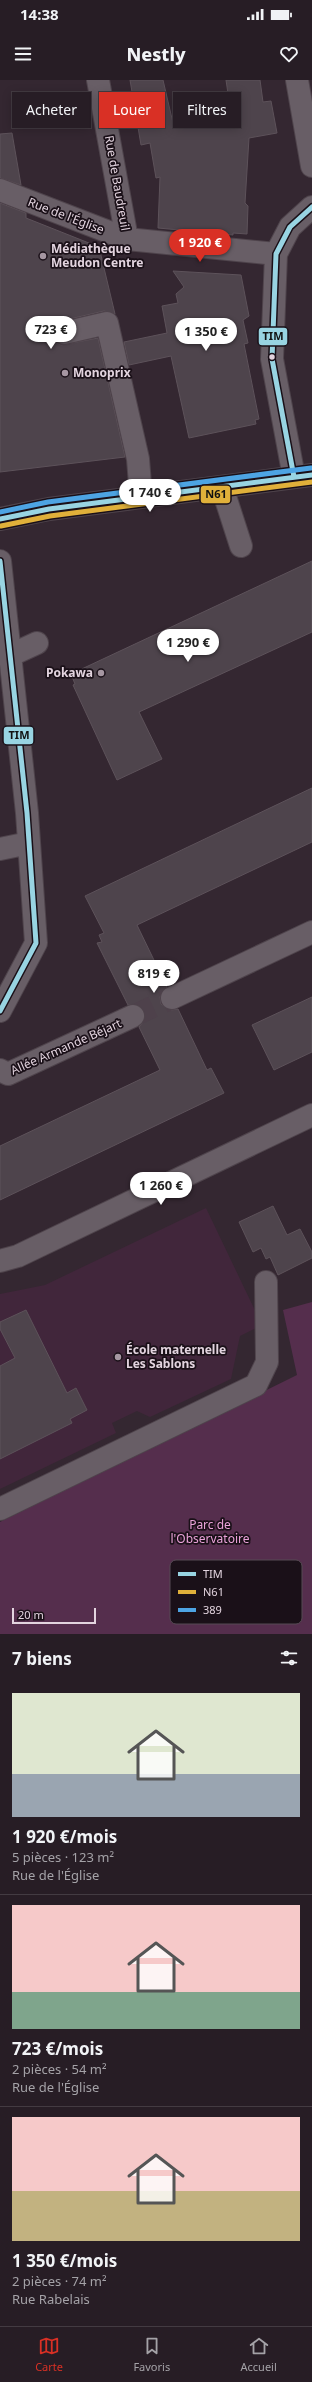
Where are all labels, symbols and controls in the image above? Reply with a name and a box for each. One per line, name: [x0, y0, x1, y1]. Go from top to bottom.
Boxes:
text: 14:38: [20, 4, 59, 24]
text: Nestly: [126, 42, 186, 66]
icon: menu: [12, 43, 34, 65]
icon: heart: [278, 43, 300, 65]
chip: Acheter: [12, 92, 91, 128]
chip: Louer: [99, 92, 165, 128]
chip: Filtres: [173, 92, 241, 128]
street label: Rue de Baudreuil: [101, 134, 134, 232]
street label: Rue de l'Église: [26, 193, 107, 238]
pin: 1 920 €: [163, 229, 237, 263]
text: 1 920 €: [178, 233, 222, 251]
place label: Médiathèque Meudon Centre: [51, 240, 143, 271]
marker: Médiathèque Meudon Centre: [38, 251, 48, 261]
pin: 723 €: [23, 316, 79, 350]
pin: 1 350 €: [169, 318, 243, 352]
text: 723 €: [34, 320, 68, 338]
text: 1 350 €: [184, 322, 228, 340]
line badge: TIM: [258, 327, 288, 346]
text: TIM: [263, 328, 284, 343]
unlabelled marker: [267, 352, 277, 362]
place label: Monoprix: [73, 364, 131, 381]
marker: Monoprix: [60, 368, 70, 378]
pin: 1 740 €: [113, 479, 187, 513]
text: 1 740 €: [128, 483, 172, 501]
line badge: N61: [200, 485, 231, 504]
text: N61: [205, 486, 227, 501]
pin: 1 290 €: [151, 629, 225, 663]
text: 1 290 €: [166, 633, 210, 651]
place label: Pokawa: [46, 664, 93, 681]
marker: Pokawa: [96, 668, 106, 678]
line badge: TIM: [3, 726, 34, 745]
text: TIM: [9, 727, 30, 742]
pin: 819 €: [126, 960, 182, 994]
text: 819 €: [137, 964, 171, 982]
street label: Allée Armande Béjart: [8, 1014, 124, 1079]
pin: 1 260 €: [124, 1172, 198, 1206]
text: 1 260 €: [139, 1176, 183, 1194]
place label: École maternelle Les Sablons: [126, 1341, 226, 1372]
marker: École maternelle Les Sablons: [113, 1352, 123, 1362]
park label: Parc de l'Observatoire: [170, 1516, 250, 1547]
legend: [170, 1560, 302, 1624]
text: TIM: [203, 1566, 223, 1581]
text: N61: [203, 1584, 224, 1599]
text: 389: [203, 1602, 222, 1617]
scale bar: [12, 1606, 96, 1625]
text: 20 m: [18, 1607, 44, 1622]
text: 7 biens: [12, 1647, 72, 1670]
icon: filters: [278, 1647, 300, 1669]
icon: home: [120, 1719, 192, 1791]
text: 1 920 €/mois: [12, 1825, 117, 1848]
text: 5 pièces · 123 m²: [12, 1848, 114, 1866]
text: Rue de l'Église: [12, 1866, 99, 1884]
icon: home: [120, 1931, 192, 2003]
text: 723 €/mois: [12, 2037, 103, 2060]
text: 2 pièces · 54 m²: [12, 2060, 107, 2078]
text: Rue de l'Église: [12, 2078, 99, 2096]
icon: home: [120, 2143, 192, 2215]
text: 1 350 €/mois: [12, 2249, 117, 2272]
text: 2 pièces · 74 m²: [12, 2272, 107, 2290]
text: Rue Rabelais: [12, 2290, 90, 2308]
tab: Carte: [35, 2335, 63, 2374]
tab: Favoris: [133, 2335, 170, 2374]
tab: Accueil: [241, 2335, 277, 2374]

